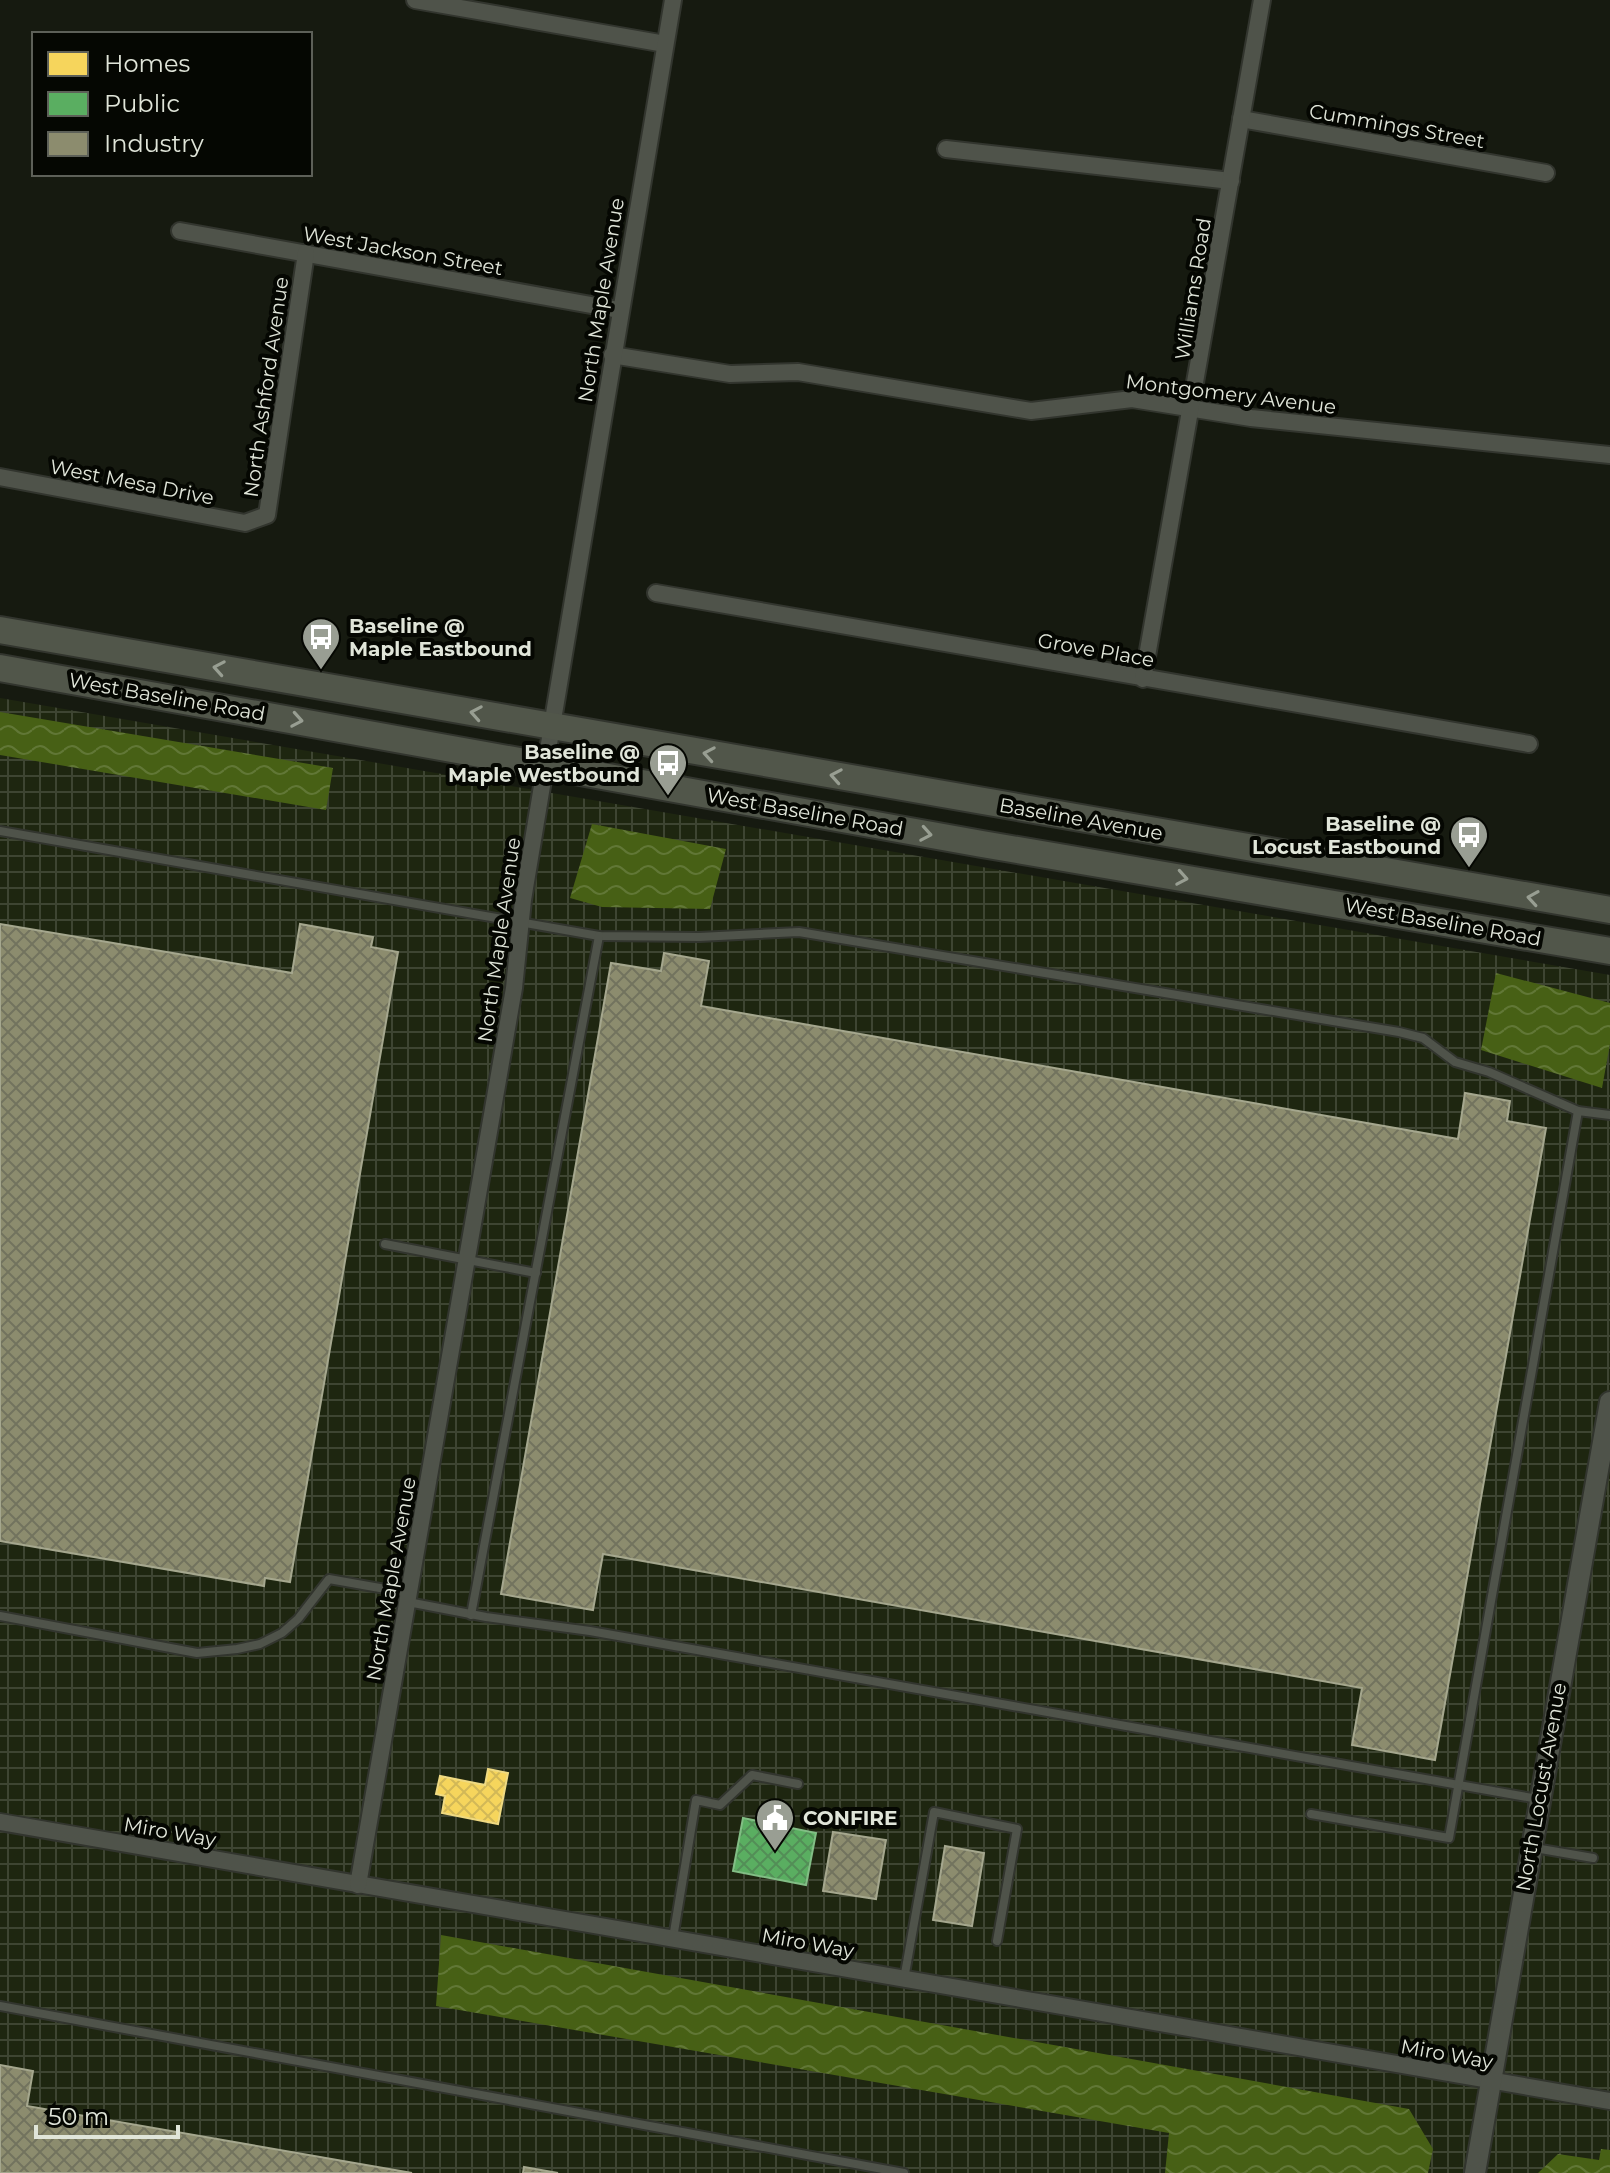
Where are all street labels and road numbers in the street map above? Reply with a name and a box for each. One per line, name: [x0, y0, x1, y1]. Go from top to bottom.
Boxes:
street label: Cummings Street: [1307, 99, 1487, 153]
street label: North Maple Avenue: [573, 196, 629, 404]
street label: Williams Road: [1170, 216, 1216, 362]
street label: West Jackson Street: [301, 222, 505, 280]
street label: North Ashford Avenue: [239, 275, 293, 499]
street label: Montgomery Avenue: [1124, 369, 1338, 419]
street label: West Mesa Drive: [48, 454, 216, 510]
street label: Grove Place: [1036, 628, 1156, 672]
street label: West Baseline Road: [67, 668, 267, 726]
street label: West Baseline Road: [705, 783, 905, 841]
street label: Baseline Avenue: [997, 793, 1165, 845]
street label: North Maple Avenue: [473, 836, 525, 1044]
street label: West Baseline Road: [1343, 893, 1543, 951]
street label: North Maple Avenue: [361, 1475, 421, 1683]
street label: North Locust Avenue: [1511, 1681, 1571, 1893]
street label: Miro Way: [122, 1812, 218, 1852]
street label: Miro Way: [760, 1923, 856, 1963]
street label: Miro Way: [1399, 2034, 1495, 2074]

